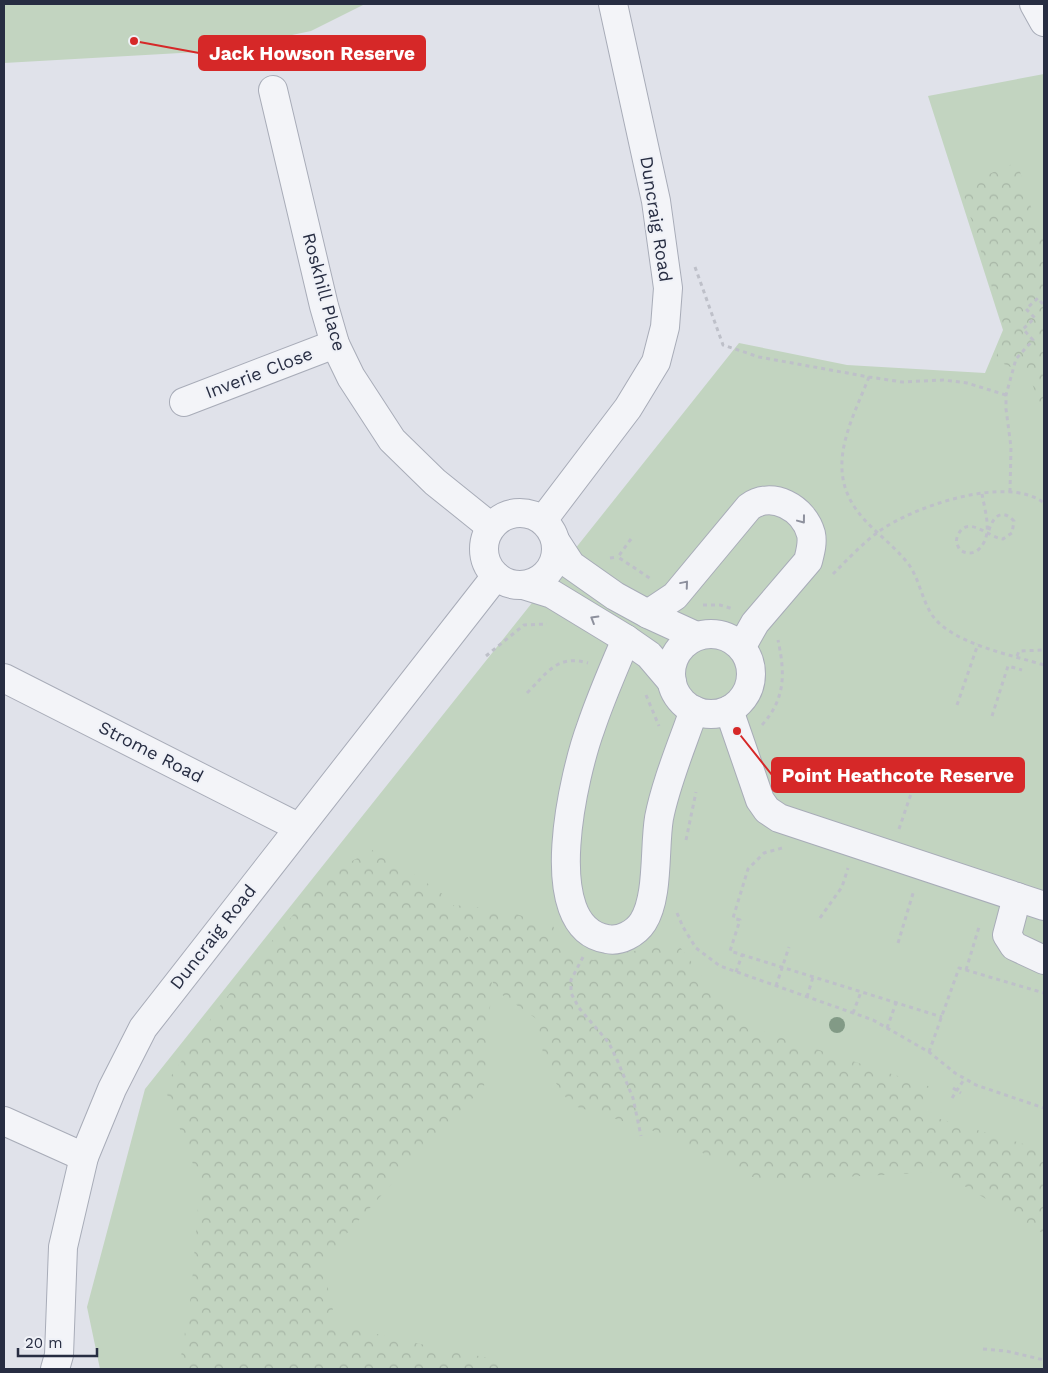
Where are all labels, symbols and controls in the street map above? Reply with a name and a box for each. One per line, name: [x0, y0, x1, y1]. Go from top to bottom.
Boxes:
callout: Jack Howson Reserve: [199, 36, 425, 70]
text: Jack Howson Reserve: [209, 42, 415, 65]
street label: Duncraig Road: [636, 155, 677, 283]
street label: Roskhill Place: [299, 230, 350, 353]
street label: Inverie Close: [202, 342, 315, 403]
one-way arrow: [796, 514, 805, 524]
one-way arrow: [680, 581, 688, 590]
one-way arrow: [591, 616, 600, 626]
street label: Strome Road: [95, 716, 207, 787]
callout: Point Heathcote Reserve: [772, 758, 1024, 792]
text: Point Heathcote Reserve: [782, 764, 1014, 787]
street label: Duncraig Road: [165, 880, 260, 993]
scale bar: [18, 1326, 96, 1358]
text: 20 m: [25, 1334, 63, 1352]

